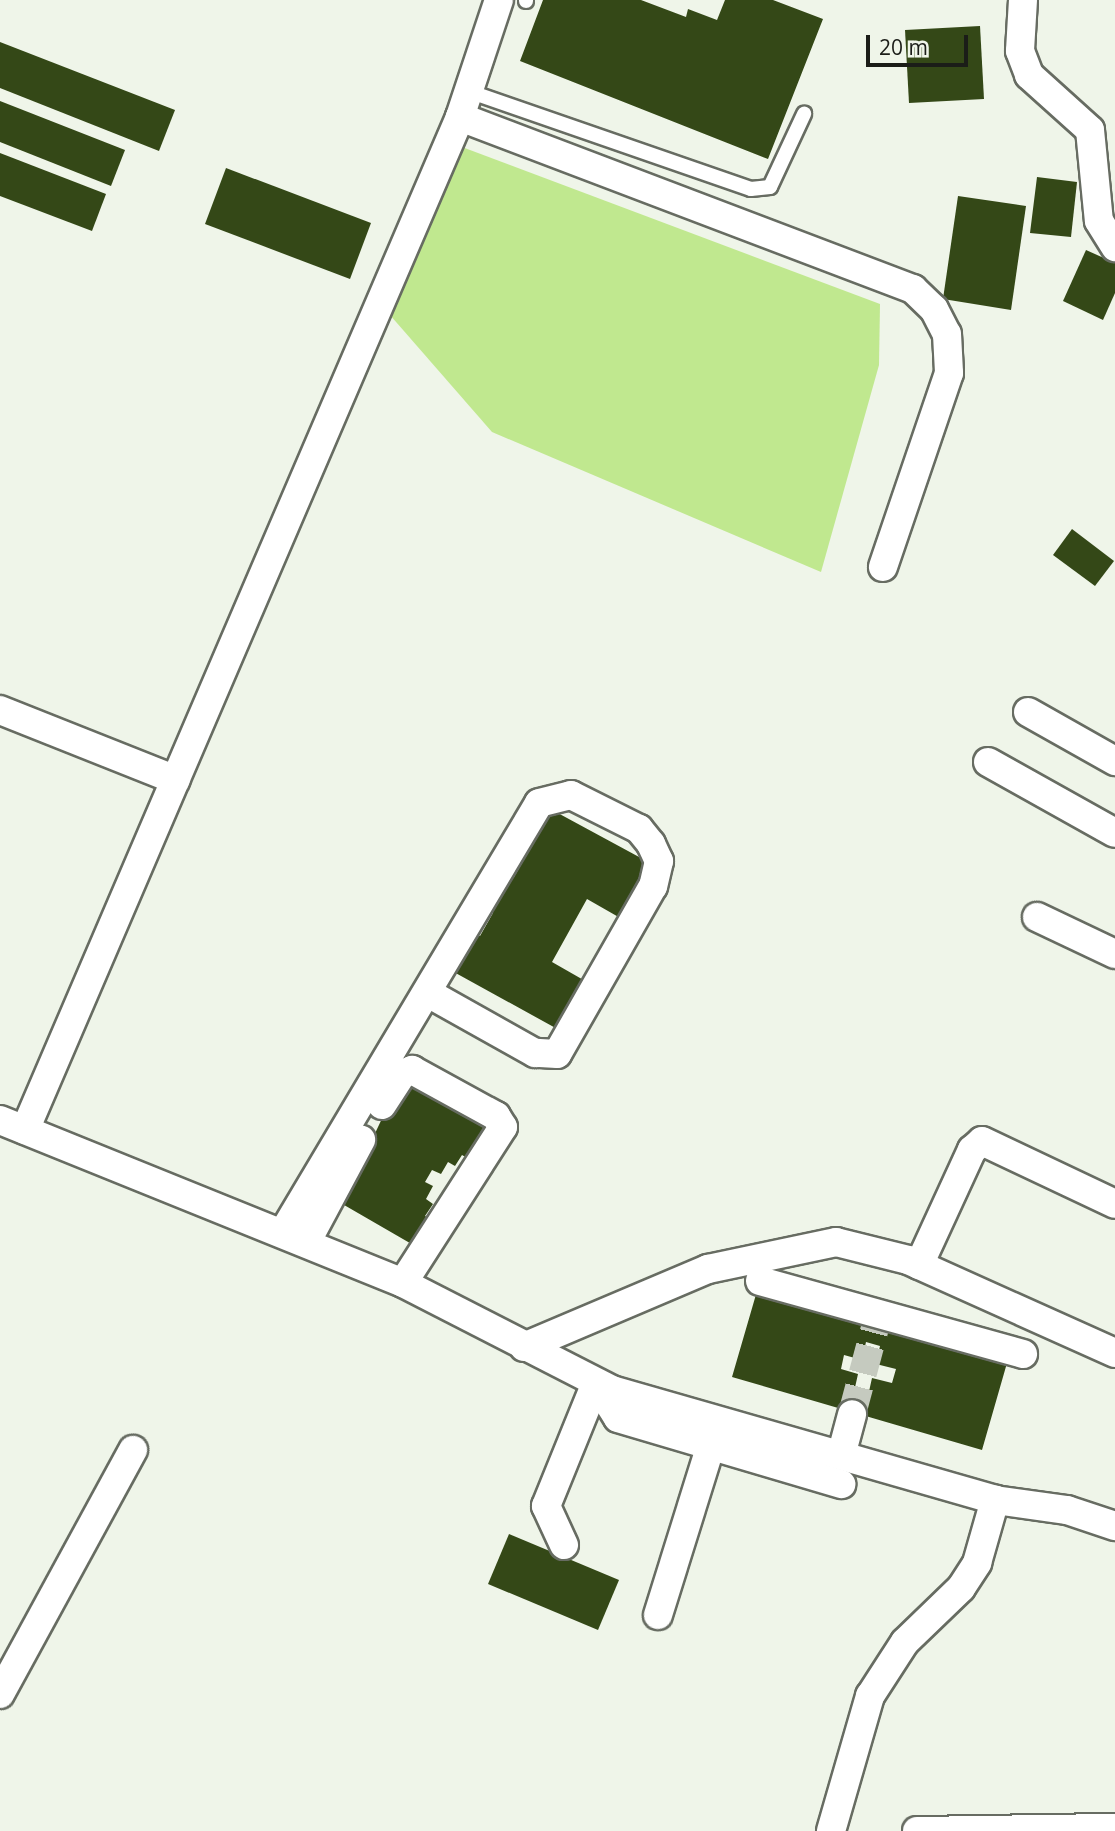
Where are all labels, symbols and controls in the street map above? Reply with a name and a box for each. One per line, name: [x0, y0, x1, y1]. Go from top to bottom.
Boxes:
scale bar: [870, 21, 972, 65]
text: 20 m: [879, 33, 928, 61]

